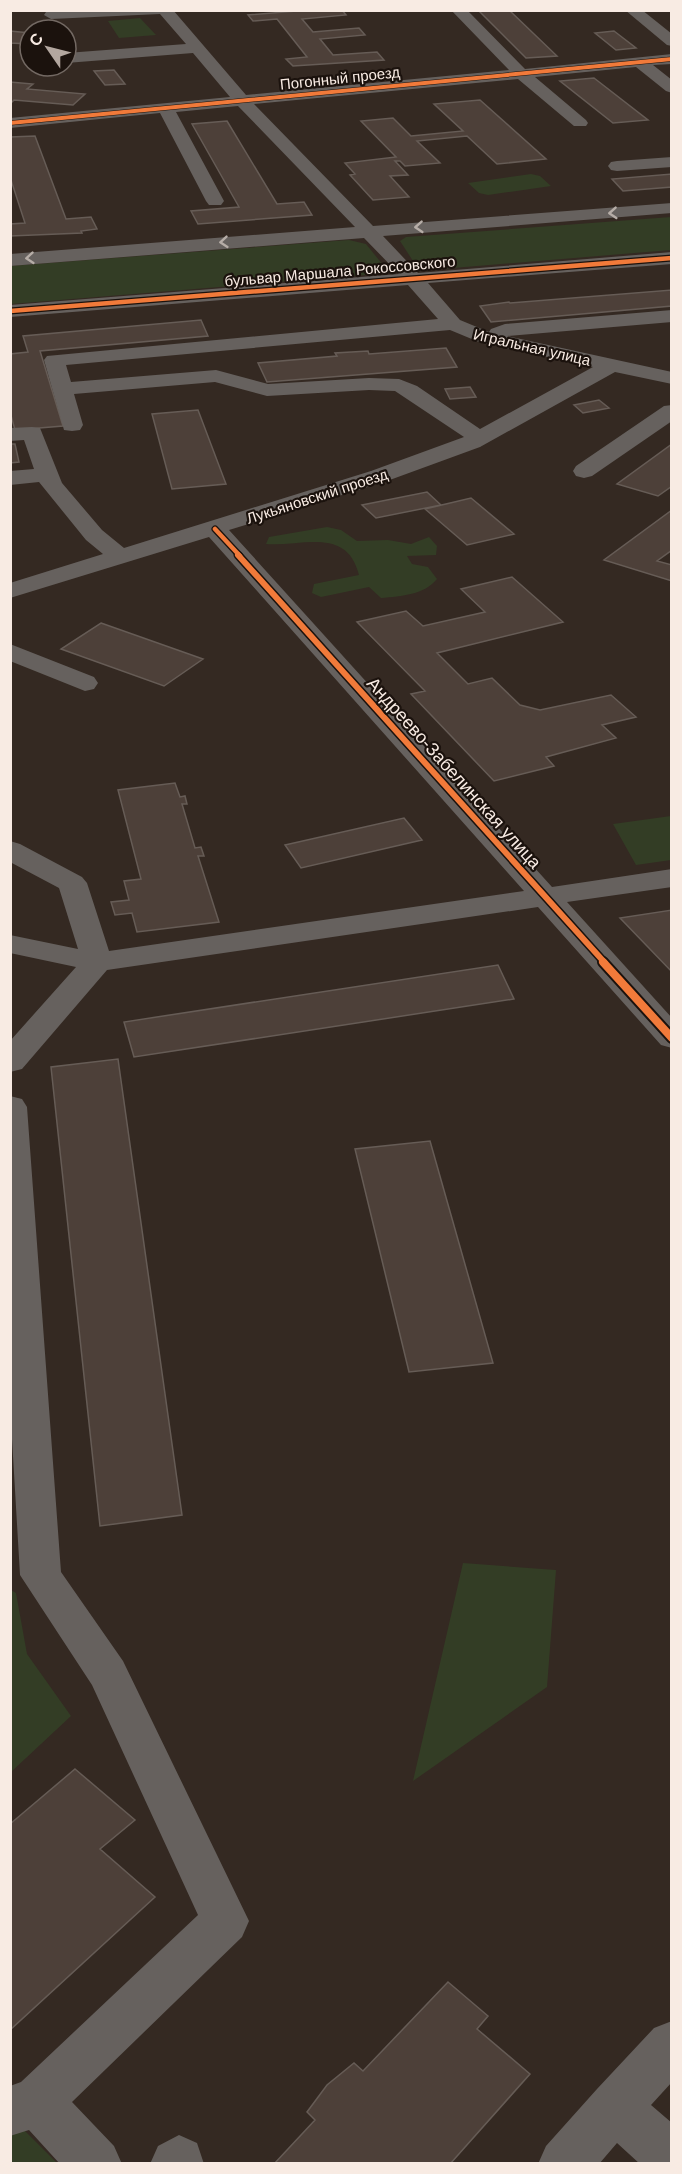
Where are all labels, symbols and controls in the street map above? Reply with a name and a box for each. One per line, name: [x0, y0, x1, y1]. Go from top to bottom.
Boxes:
north arrow: [18, 18, 78, 78]
text: С: [26, 30, 47, 49]
street label: Погонный проезд: [279, 63, 401, 93]
one-way arrow: [609, 206, 618, 219]
one-way arrow: [414, 220, 423, 233]
one-way arrow: [220, 235, 229, 248]
one-way arrow: [25, 251, 34, 264]
street label: бульвар Маршала Рокоссовского: [224, 252, 456, 290]
street label: Игральная улица: [472, 325, 593, 369]
street label: Лукьяновский проезд: [244, 465, 390, 527]
street label: Андреево-Забелинская улица: [363, 673, 546, 873]

